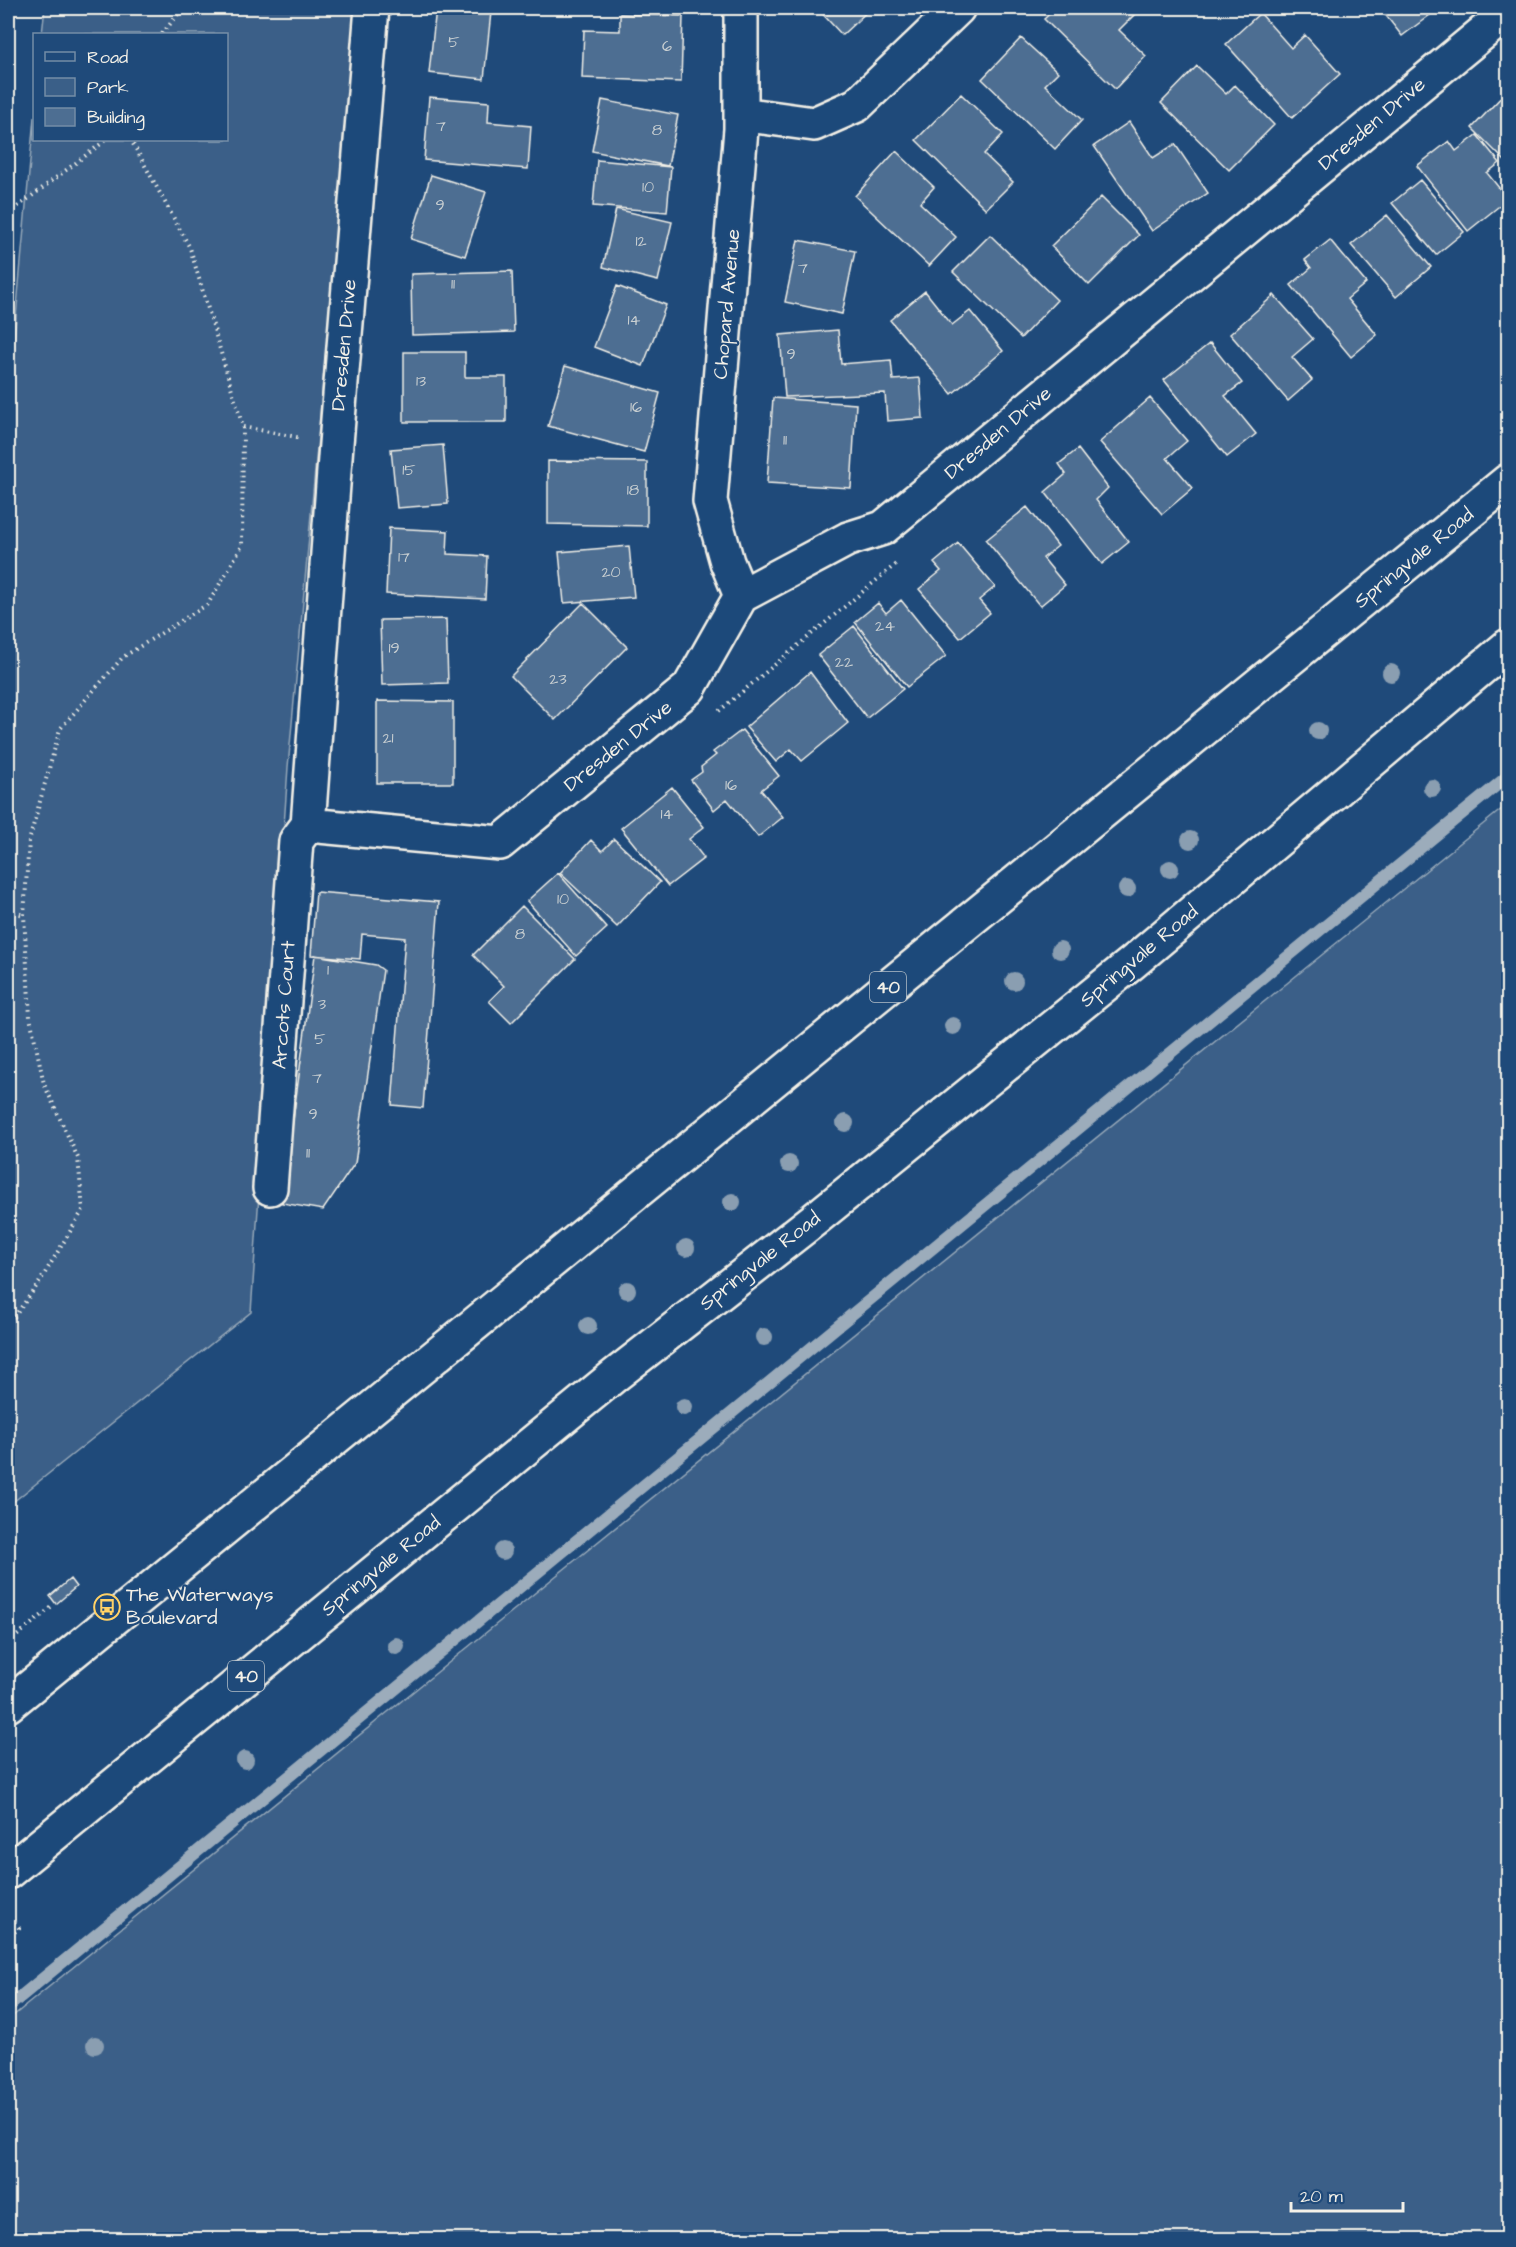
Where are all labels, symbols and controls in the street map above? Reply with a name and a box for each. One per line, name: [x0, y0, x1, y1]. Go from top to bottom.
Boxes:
house number: 5: [448, 31, 460, 53]
legend: [33, 33, 228, 141]
house number: 6: [662, 35, 672, 57]
text: Road: [87, 45, 128, 70]
street label: Dresden Drive: [1312, 71, 1432, 177]
text: Park: [87, 75, 129, 100]
text: Building: [87, 105, 145, 131]
house number: 7: [436, 115, 446, 137]
house number: 8: [652, 119, 662, 141]
house number: 10: [642, 176, 654, 198]
house number: 9: [435, 194, 445, 216]
street label: Chopard Avenue: [706, 227, 748, 380]
house number: 12: [635, 230, 647, 252]
house number: 7: [798, 257, 808, 279]
house number: 11: [451, 273, 455, 295]
street label: Dresden Drive: [324, 278, 364, 412]
house number: 14: [628, 309, 641, 331]
house number: 9: [786, 343, 796, 365]
house number: 13: [416, 370, 426, 392]
street label: Dresden Drive: [938, 380, 1058, 486]
house number: 16: [630, 396, 642, 418]
house number: 11: [783, 429, 787, 451]
house number: 15: [402, 459, 416, 481]
house number: 18: [627, 479, 639, 501]
street label: Springvale Road: [1348, 501, 1480, 616]
house number: 17: [398, 546, 410, 568]
house number: 20: [601, 561, 621, 583]
house number: 24: [875, 615, 895, 637]
house number: 19: [388, 637, 400, 659]
house number: 22: [835, 651, 853, 673]
house number: 23: [549, 668, 567, 690]
street label: Dresden Drive: [558, 693, 678, 798]
house number: 21: [382, 727, 394, 749]
house number: 16: [725, 774, 737, 796]
house number: 14: [661, 803, 674, 825]
house number: 10: [557, 888, 569, 910]
street label: Springvale Road: [1074, 898, 1205, 1015]
house number: 8: [515, 923, 525, 945]
street label: Arcots Court: [266, 940, 302, 1070]
house number: 1: [327, 959, 329, 981]
road number: 40: [870, 972, 906, 1002]
house number: 3: [318, 993, 326, 1015]
house number: 5: [314, 1028, 326, 1050]
house number: 7: [312, 1067, 322, 1089]
house number: 9: [308, 1103, 318, 1125]
house number: 11: [306, 1142, 310, 1164]
street label: Springvale Road: [694, 1205, 827, 1318]
street label: Springvale Road: [315, 1509, 447, 1624]
place label: The Waterways Boulevard: [126, 1581, 273, 1632]
bus stop icon: The Waterways Boulevard: [92, 1592, 122, 1622]
road number: 40: [228, 1661, 264, 1691]
scale bar: [1291, 2175, 1404, 2213]
text: 20 m: [1300, 2184, 1343, 2209]

